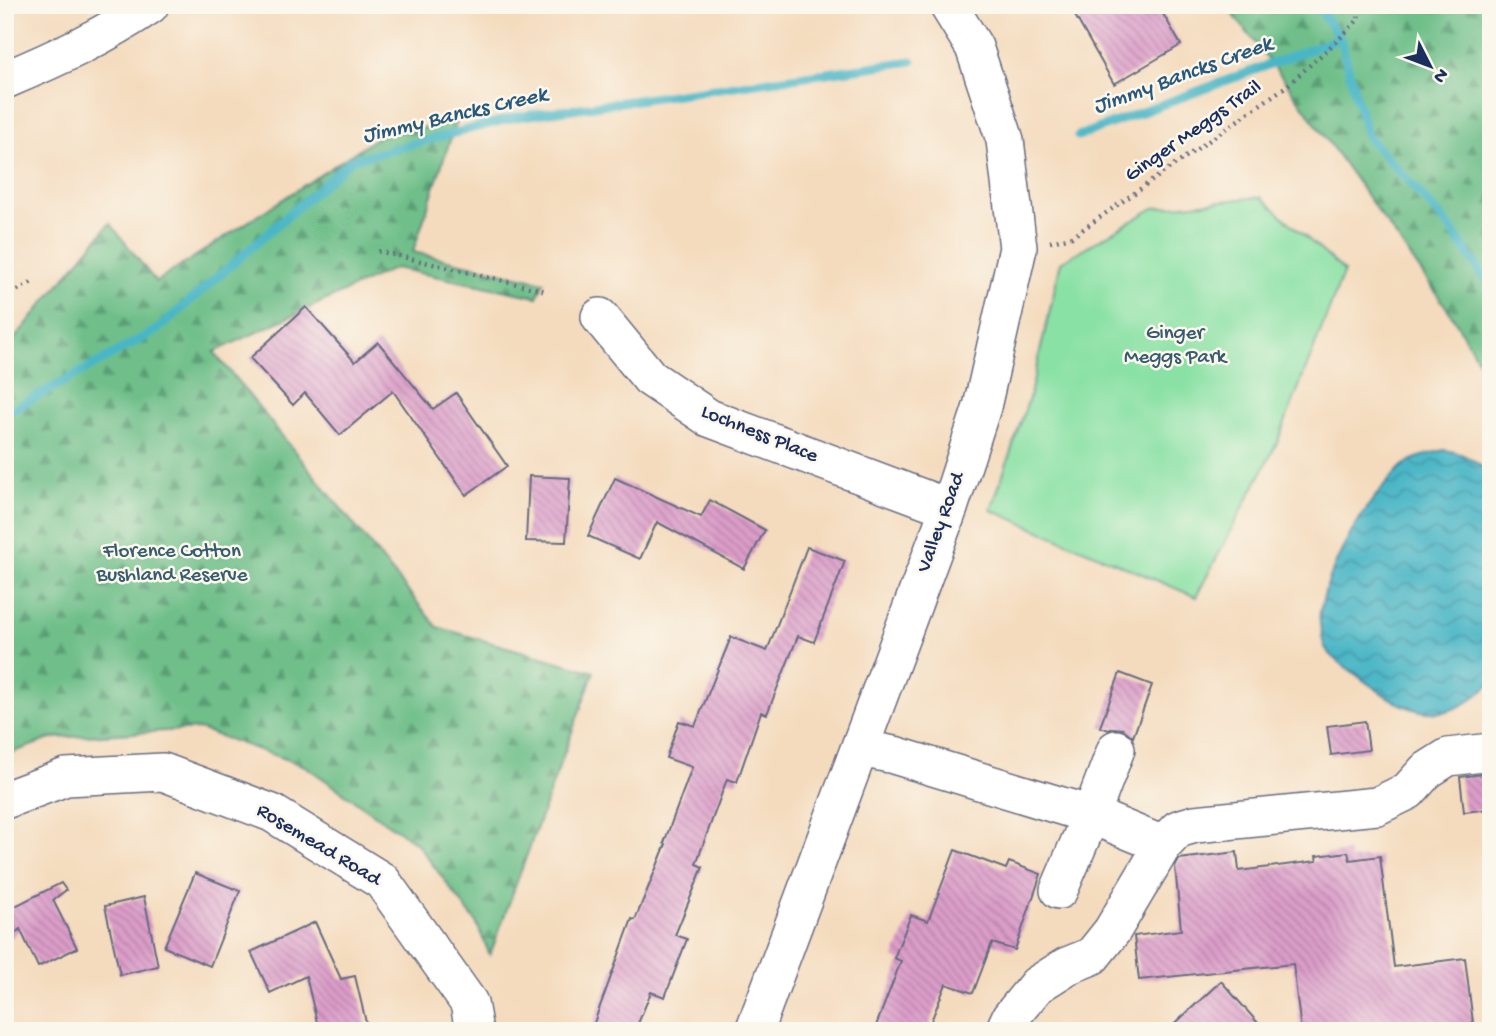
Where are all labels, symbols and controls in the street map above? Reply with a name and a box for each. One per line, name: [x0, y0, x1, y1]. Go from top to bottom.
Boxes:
water label: Jimmy Bancks Creek: [1090, 30, 1279, 121]
north arrow: [1394, 32, 1464, 102]
text: N: [1427, 63, 1453, 87]
street label: Ginger Meggs Trail: [1121, 75, 1267, 189]
water label: Jimmy Bancks Creek: [360, 81, 553, 150]
park label: Ginger Meggs Park: [1124, 322, 1229, 371]
street label: Lochness Place: [697, 400, 822, 470]
street label: Valley Road: [912, 468, 972, 577]
park label: Florence Cotton Bushland Reserve: [95, 540, 249, 589]
street label: Rosemead Road: [251, 799, 386, 894]

